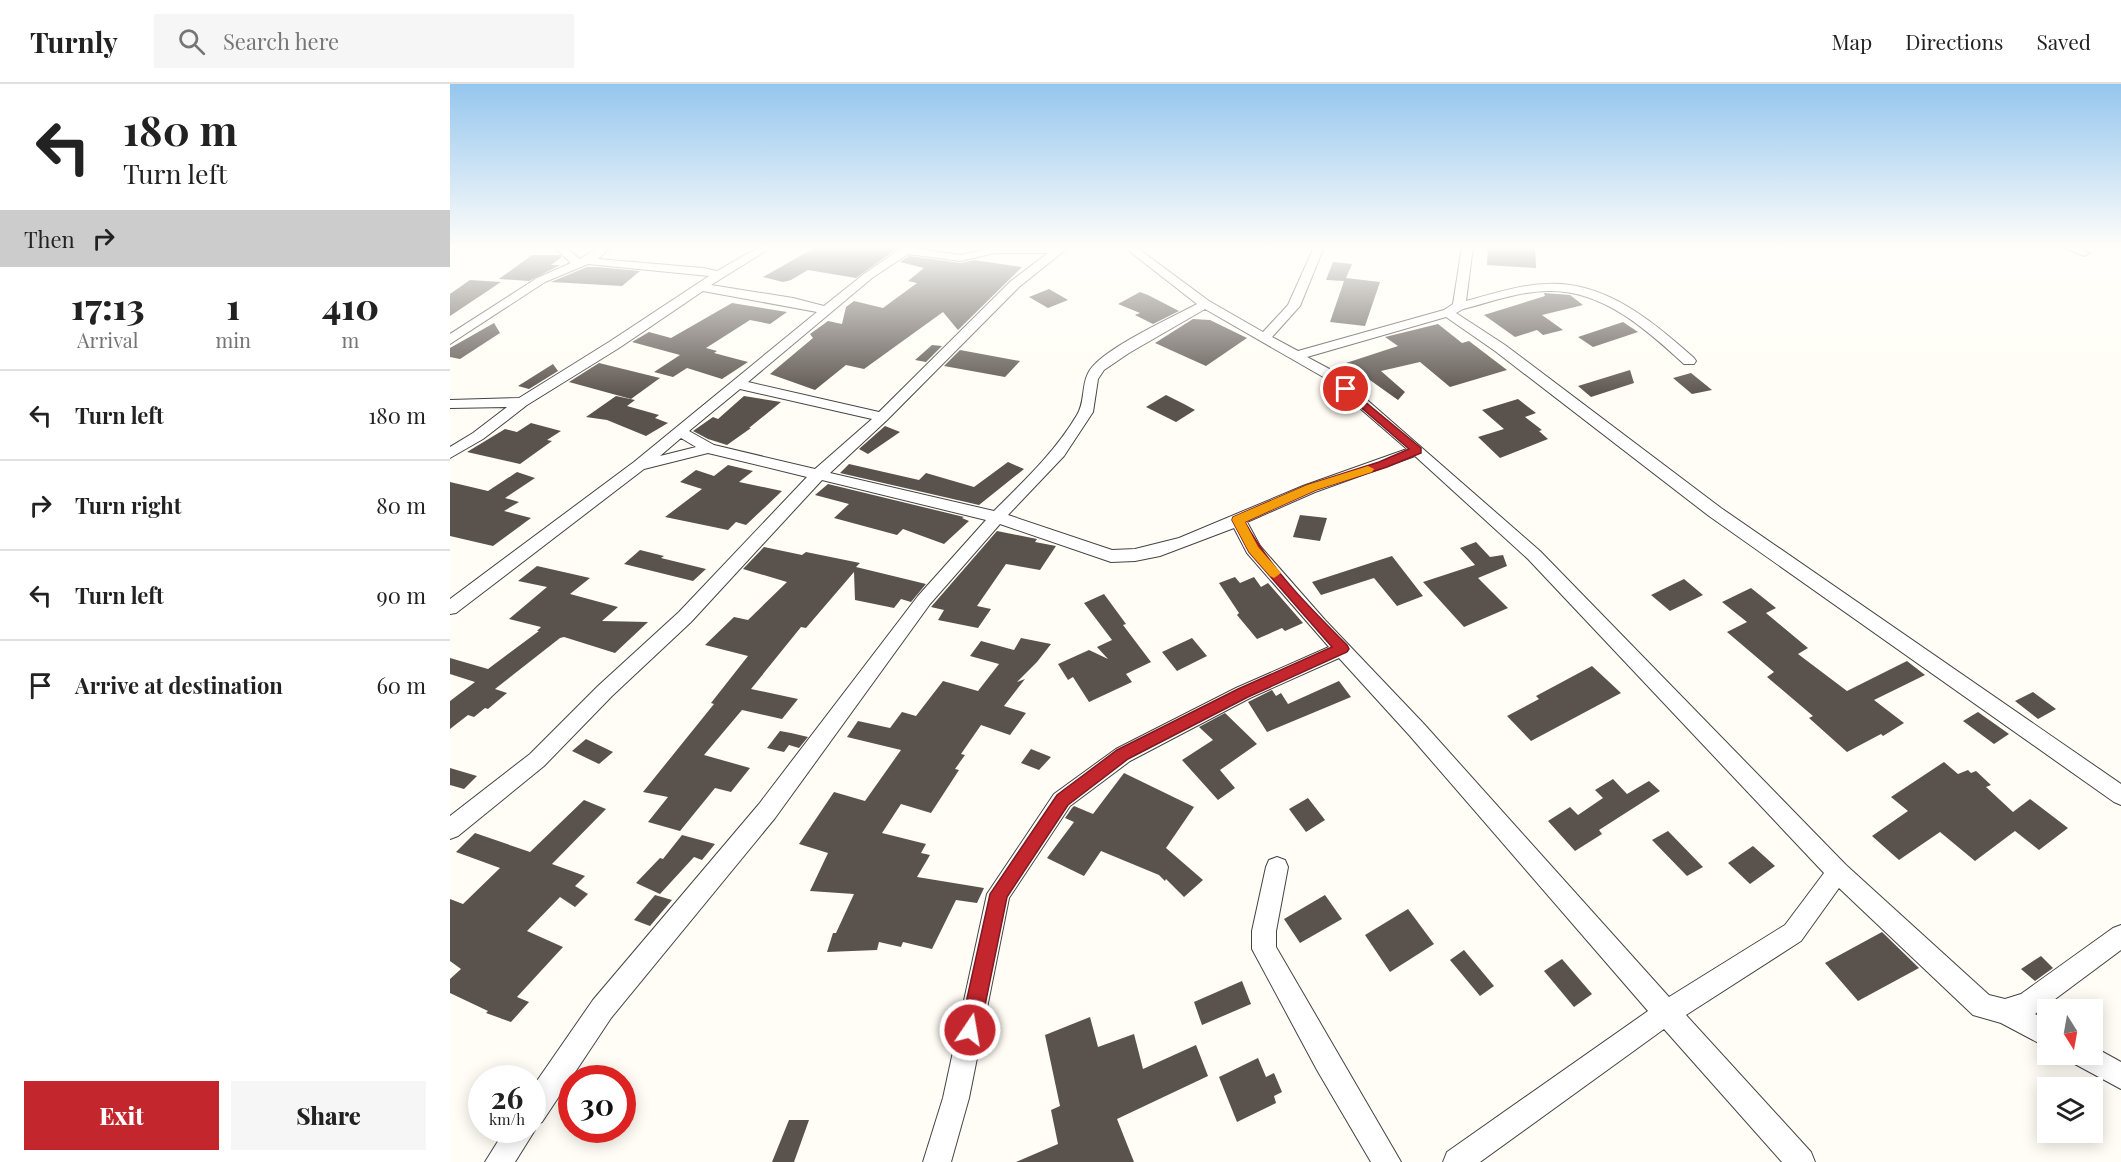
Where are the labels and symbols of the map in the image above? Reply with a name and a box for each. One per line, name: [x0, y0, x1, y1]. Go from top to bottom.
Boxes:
pin: [1320, 363, 1371, 414]
position arrow: [938, 998, 1002, 1062]
north arrow: [2037, 999, 2103, 1065]
speed limit sign: 30: [558, 1065, 636, 1143]

